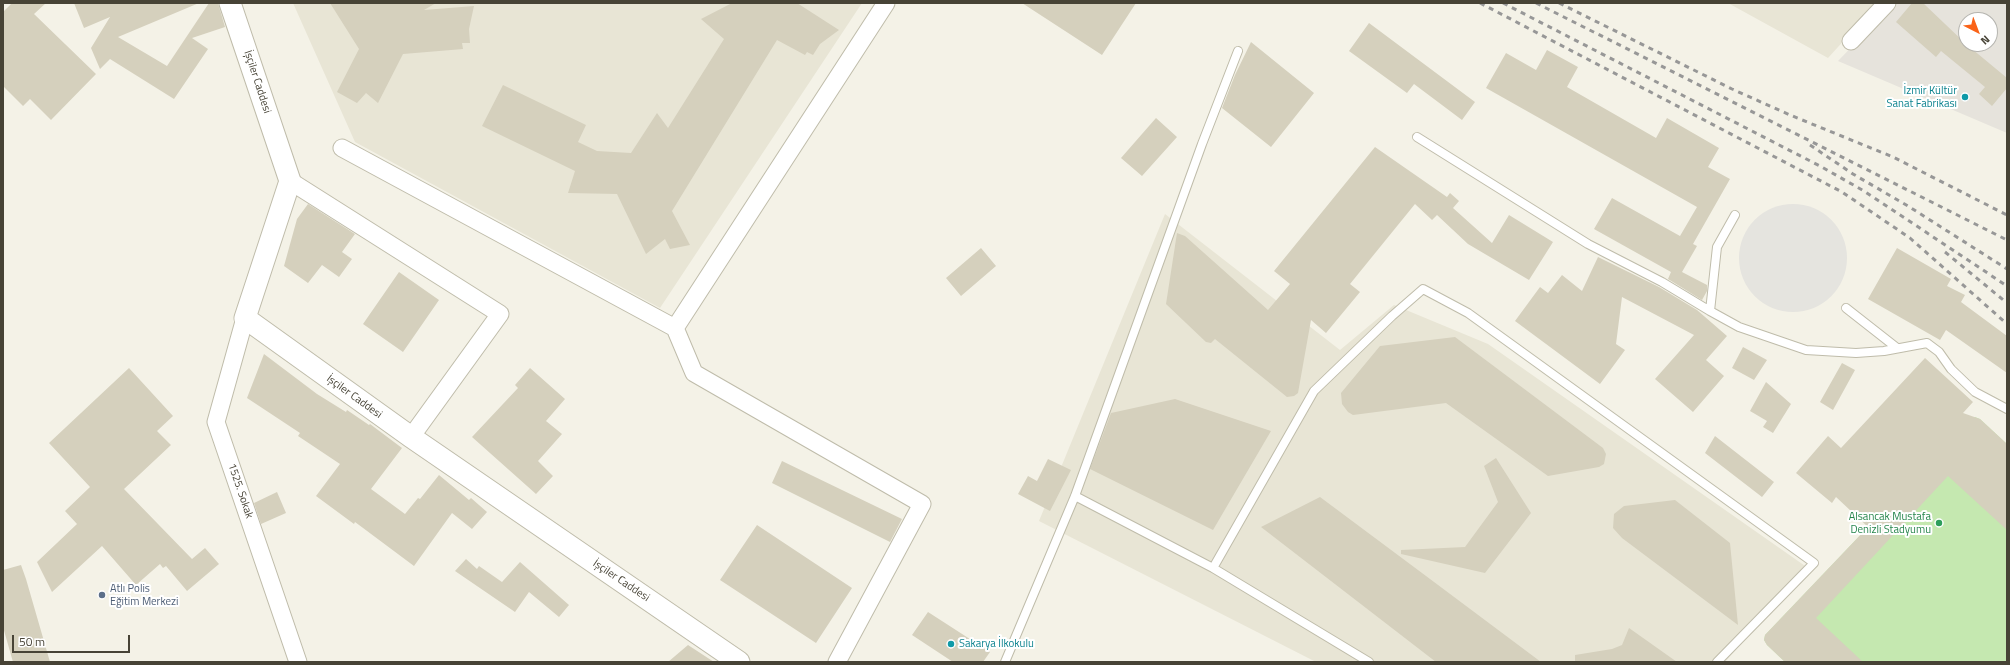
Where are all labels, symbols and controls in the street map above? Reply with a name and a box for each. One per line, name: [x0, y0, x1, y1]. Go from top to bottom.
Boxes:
north arrow: [1958, 12, 1998, 52]
text: N: [1977, 32, 1994, 49]
street label: İşçiler Caddesi: [241, 49, 273, 115]
place label: İzmir Kültür Sanat Fabrikası: [1887, 84, 1957, 110]
marker: İzmir Kültür Sanat Fabrikası: [1960, 92, 1970, 102]
street label: İşçiler Caddesi: [324, 372, 384, 422]
street label: 1525. Sokak: [224, 462, 256, 520]
place label: Alsancak Mustafa Denizli Stadyumu: [1849, 510, 1931, 536]
marker: Alsancak Mustafa Denizli Stadyumu: [1934, 518, 1944, 528]
street label: İşçiler Caddesi: [590, 557, 652, 605]
place label: Atlı Polis Eğitim Merkezi: [110, 582, 179, 608]
marker: Atlı Polis Eğitim Merkezi: [97, 590, 107, 600]
scale bar: [14, 627, 132, 653]
text: 50 m: [19, 632, 45, 651]
place label: Sakarya İlkokulu: [959, 637, 1034, 651]
marker: Sakarya İlkokulu: [946, 639, 956, 649]

